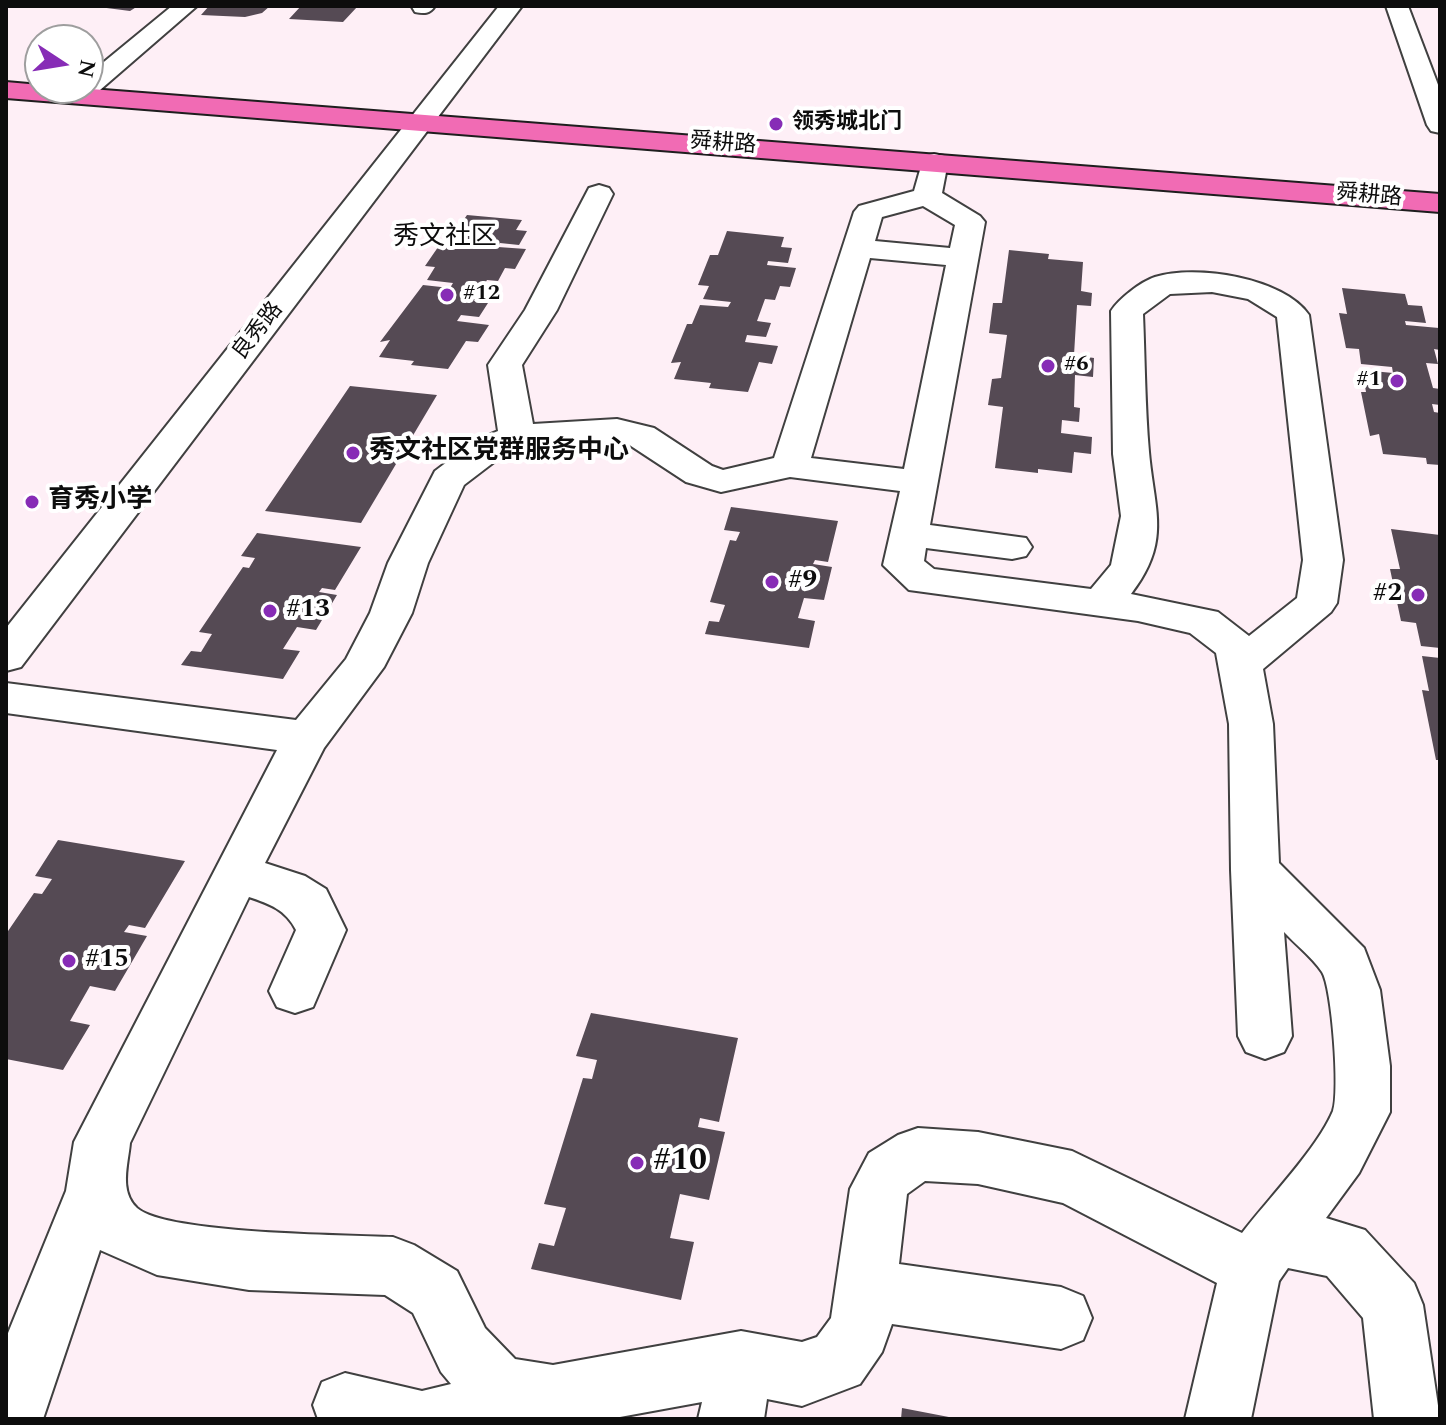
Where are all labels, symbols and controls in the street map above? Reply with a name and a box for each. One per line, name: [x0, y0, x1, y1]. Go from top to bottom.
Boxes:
north arrow: [24, 24, 104, 104]
text: N: [68, 56, 104, 81]
place label: 领秀城北门: [792, 111, 902, 137]
marker: 领秀城北门: [767, 115, 785, 133]
street label: 舜耕路: [689, 130, 757, 160]
street label: 舜耕路: [1335, 181, 1403, 213]
district label: 秀文社区: [393, 223, 497, 255]
place label: #12: [463, 282, 500, 308]
marker: #12: [438, 286, 456, 304]
street label: 良秀路: [228, 298, 290, 366]
place label: #6: [1064, 353, 1089, 379]
marker: #6: [1039, 357, 1057, 375]
place label: #1: [1356, 368, 1381, 394]
marker: #1: [1388, 372, 1406, 390]
place label: 秀文社区党群服务中心: [369, 437, 629, 469]
marker: 秀文社区党群服务中心: [344, 444, 362, 462]
place label: 育秀小学: [48, 486, 152, 518]
marker: 育秀小学: [23, 493, 41, 511]
place label: #9: [788, 566, 817, 598]
marker: #9: [763, 573, 781, 591]
place label: #2: [1373, 579, 1402, 611]
marker: #2: [1409, 586, 1427, 604]
place label: #13: [286, 595, 330, 627]
marker: #13: [261, 602, 279, 620]
place label: #15: [85, 945, 129, 977]
marker: #15: [60, 952, 78, 970]
place label: #10: [653, 1144, 707, 1182]
marker: #10: [628, 1154, 646, 1172]

